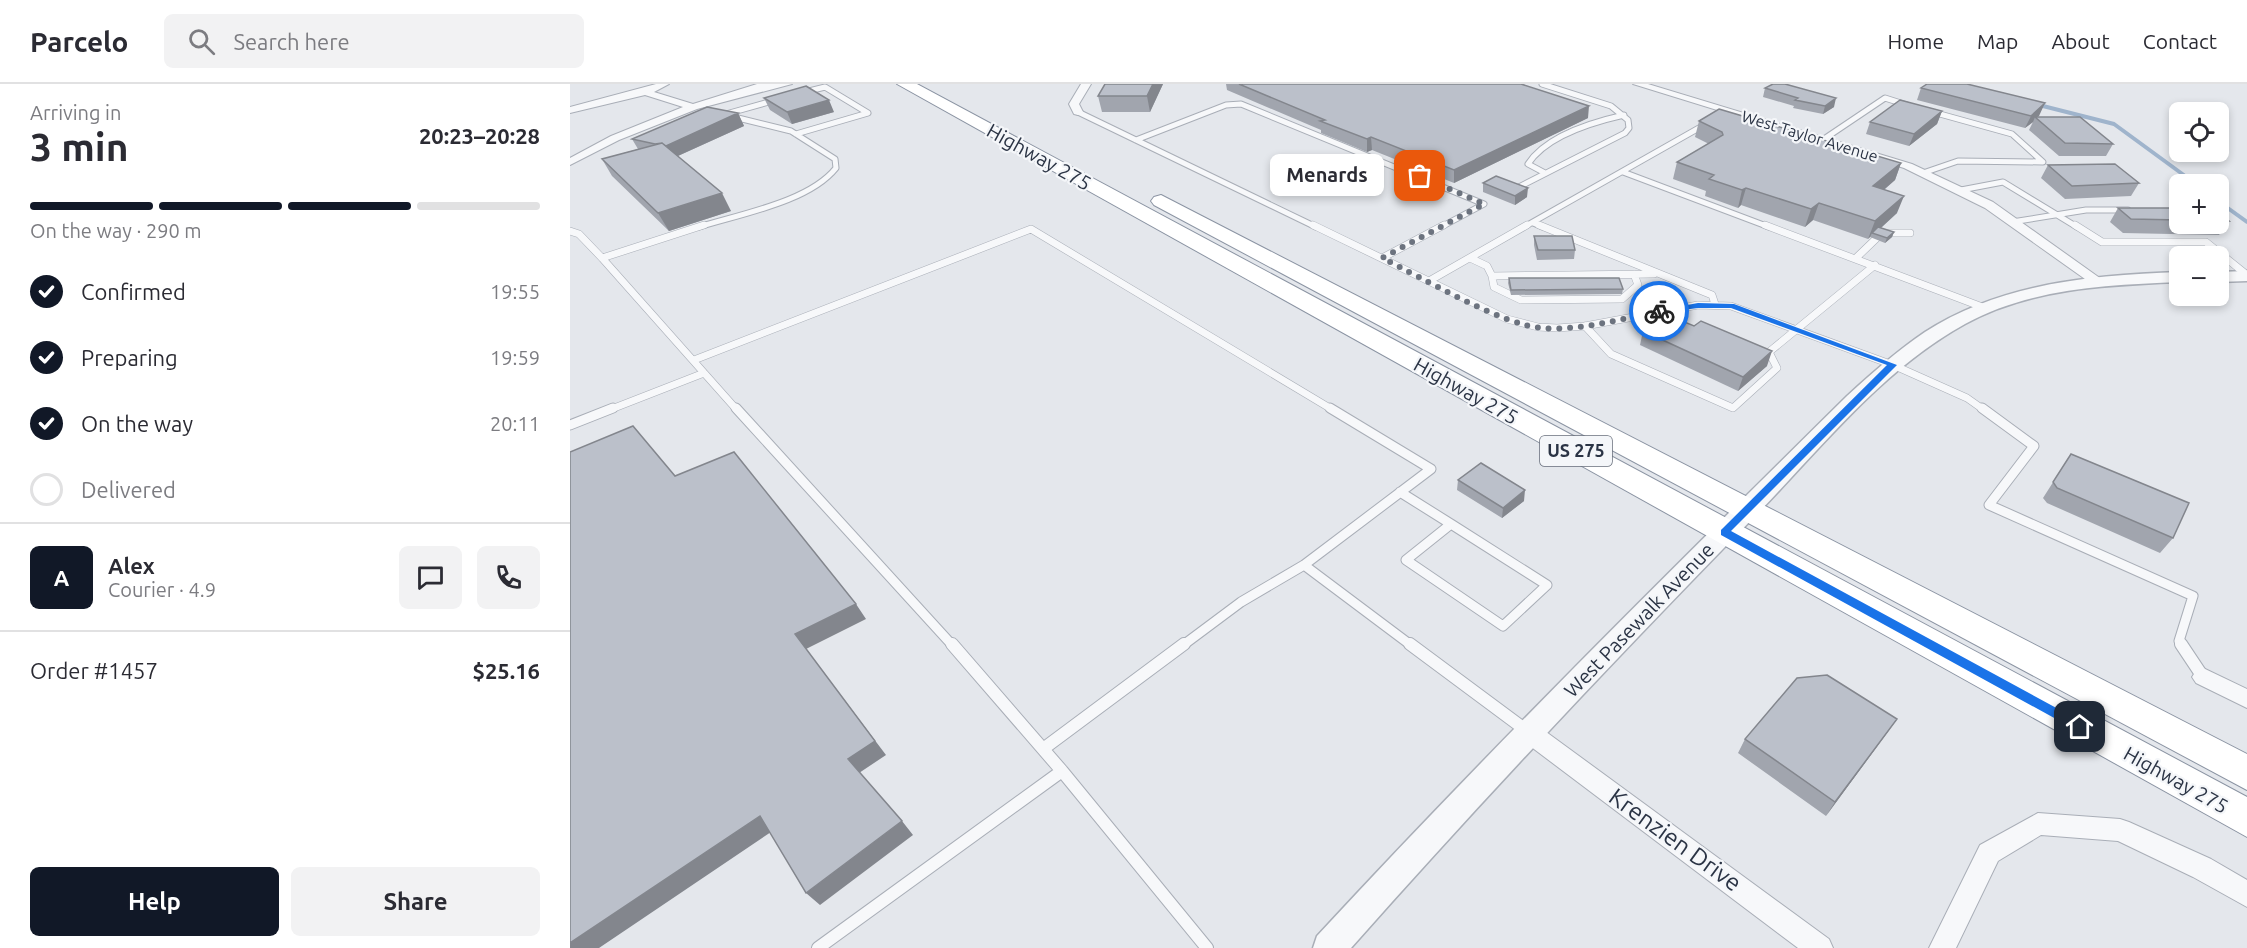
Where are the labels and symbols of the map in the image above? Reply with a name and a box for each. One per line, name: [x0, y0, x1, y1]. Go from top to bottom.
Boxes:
street label: West Taylor Avenue: [1740, 107, 1880, 165]
street label: Highway 275: [983, 118, 1095, 195]
pin: [1394, 150, 1445, 201]
callout: Menards: [1270, 155, 1384, 197]
courier: [1629, 281, 1689, 341]
street label: Highway 275: [1410, 352, 1522, 429]
road number: US 275: [1540, 436, 1612, 466]
street label: West Pasewalk Avenue: [1559, 538, 1718, 701]
pin: [2054, 701, 2105, 752]
street label: Highway 275: [2120, 741, 2232, 818]
street label: Krenzien Drive: [1604, 783, 1747, 897]

